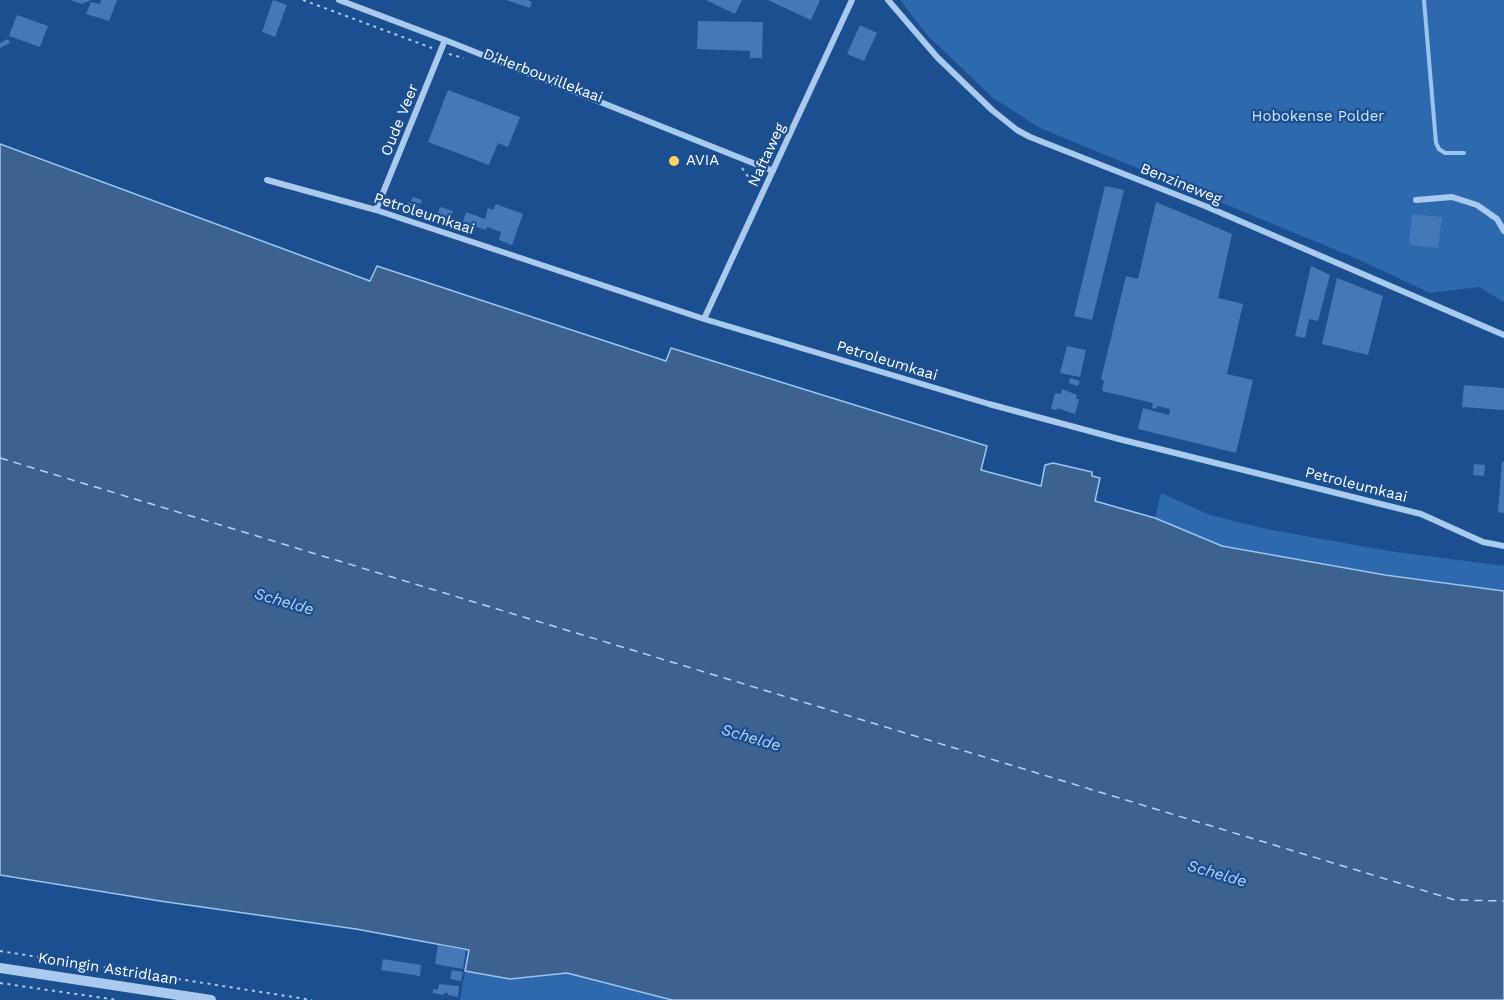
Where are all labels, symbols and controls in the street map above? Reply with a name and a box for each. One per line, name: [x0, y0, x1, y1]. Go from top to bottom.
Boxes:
street label: D'Herbouvillekaai: [481, 45, 605, 107]
street label: Oude Veer: [377, 81, 423, 159]
park label: Hobokense Polder: [1252, 108, 1384, 126]
street label: Naftaweg: [744, 120, 790, 190]
place label: AVIA: [686, 152, 719, 170]
marker: AVIA: [667, 154, 681, 168]
street label: Benzineweg: [1138, 159, 1224, 209]
street label: Petroleumkaai: [371, 189, 477, 239]
street label: Petroleumkaai: [834, 337, 940, 385]
street label: Petroleumkaai: [1303, 464, 1409, 506]
water label: Schelde: [252, 584, 316, 620]
water label: Schelde: [719, 720, 783, 756]
water label: Schelde: [1185, 856, 1249, 892]
street label: Koningin Astridlaan: [37, 949, 179, 989]

